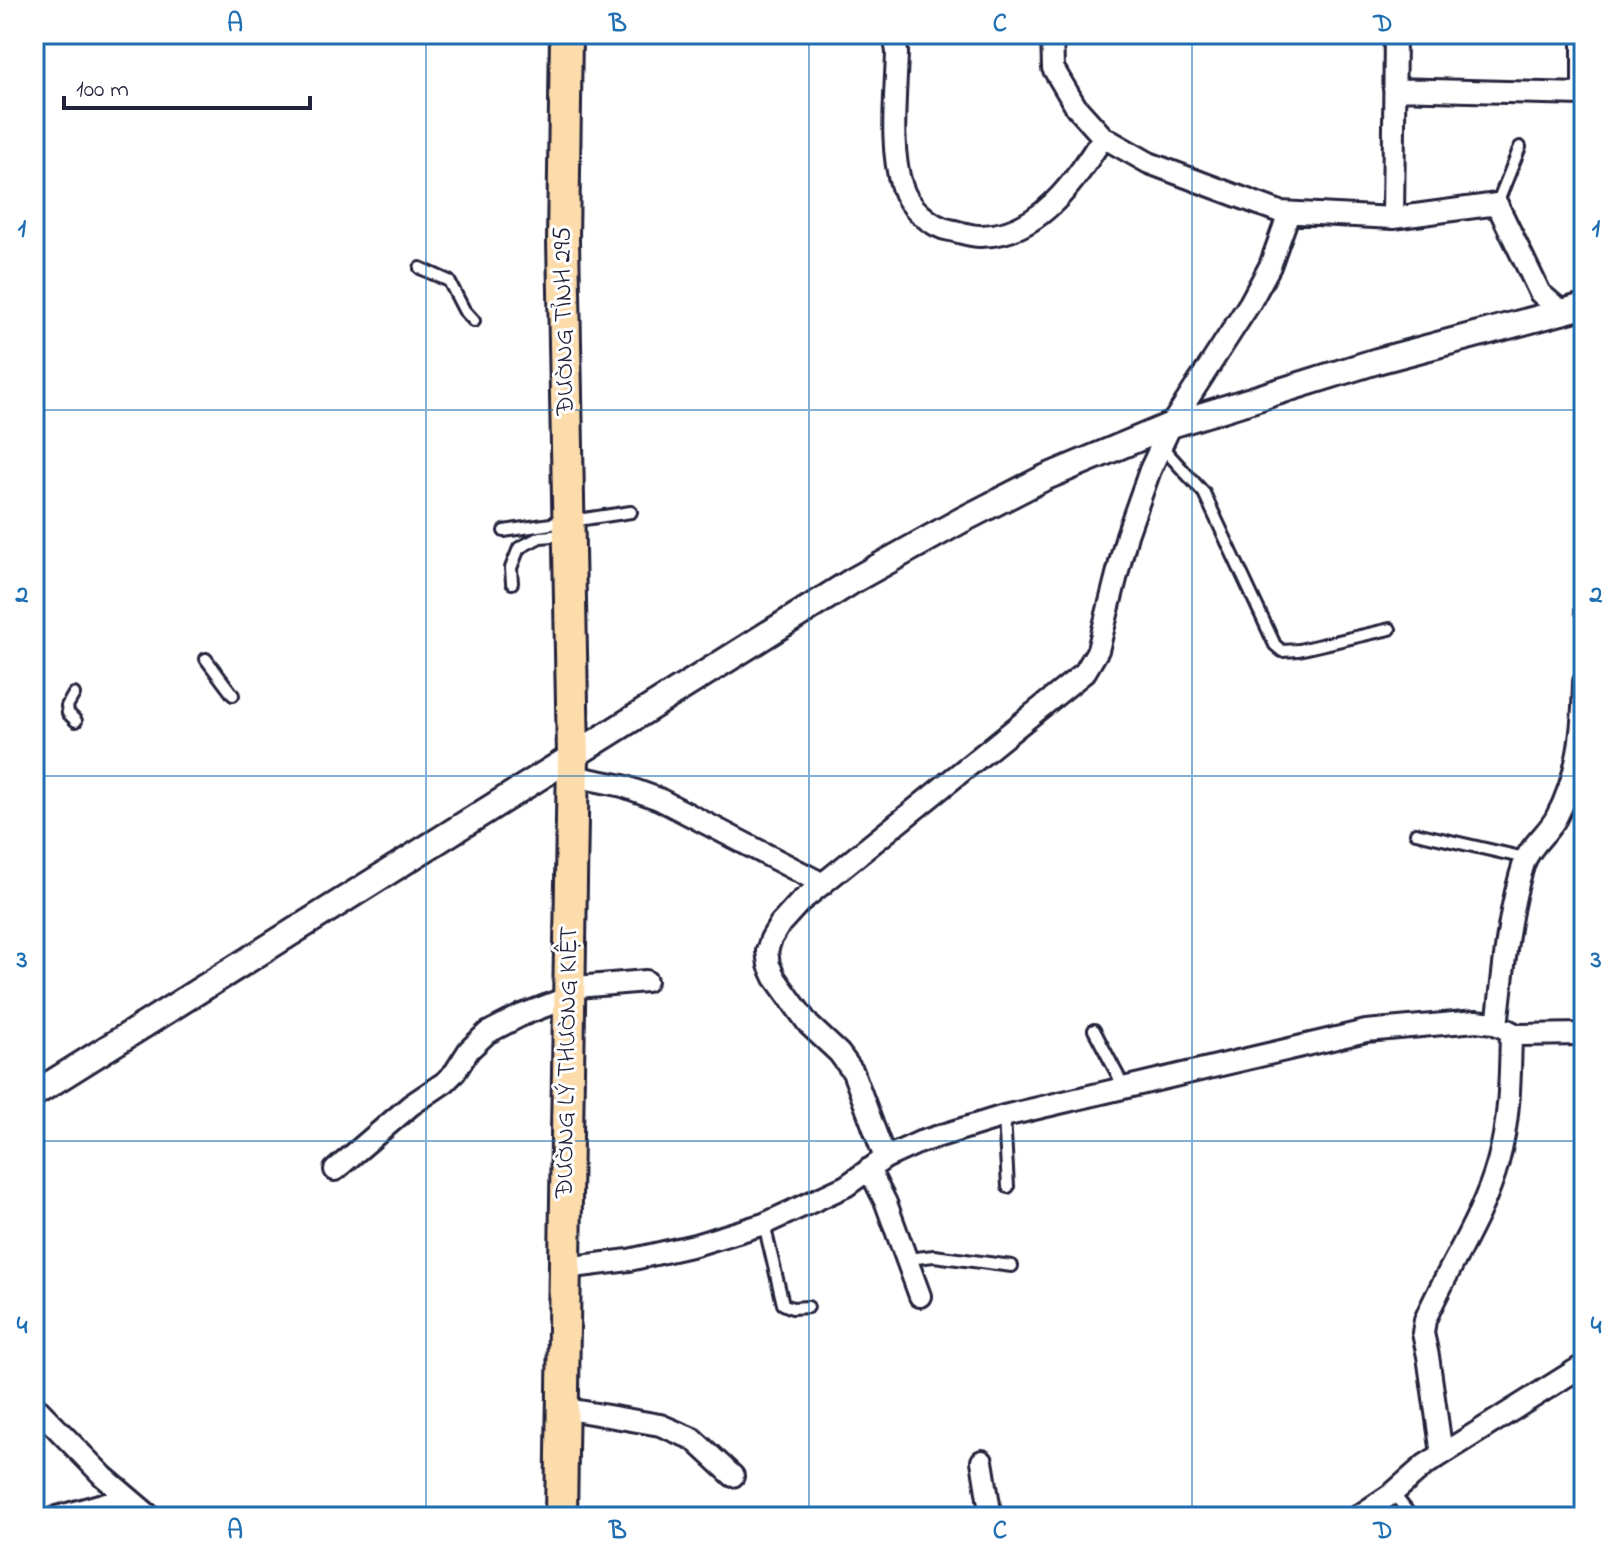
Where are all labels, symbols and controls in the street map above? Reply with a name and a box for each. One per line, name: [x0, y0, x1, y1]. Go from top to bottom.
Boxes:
text: A: [227, 6, 243, 44]
text: B: [608, 6, 627, 44]
text: C: [993, 6, 1007, 44]
text: D: [1372, 6, 1393, 44]
scale bar: [64, 60, 310, 110]
text: 100 m: [76, 73, 129, 108]
text: 1: [18, 211, 27, 249]
text: 1: [1592, 211, 1601, 249]
street label: ĐƯỜNG TỈNH 295: [544, 226, 586, 417]
text: 2: [15, 577, 29, 615]
text: 2: [1589, 577, 1603, 615]
street label: ĐƯỜNG LÝ THƯỜNG KIỆT: [547, 926, 589, 1199]
text: 3: [16, 942, 28, 980]
text: 3: [1590, 942, 1602, 980]
text: 4: [17, 1308, 28, 1346]
text: 4: [1591, 1308, 1602, 1346]
text: A: [227, 1513, 243, 1551]
text: B: [608, 1513, 627, 1551]
text: C: [993, 1513, 1007, 1551]
text: D: [1372, 1513, 1393, 1551]

